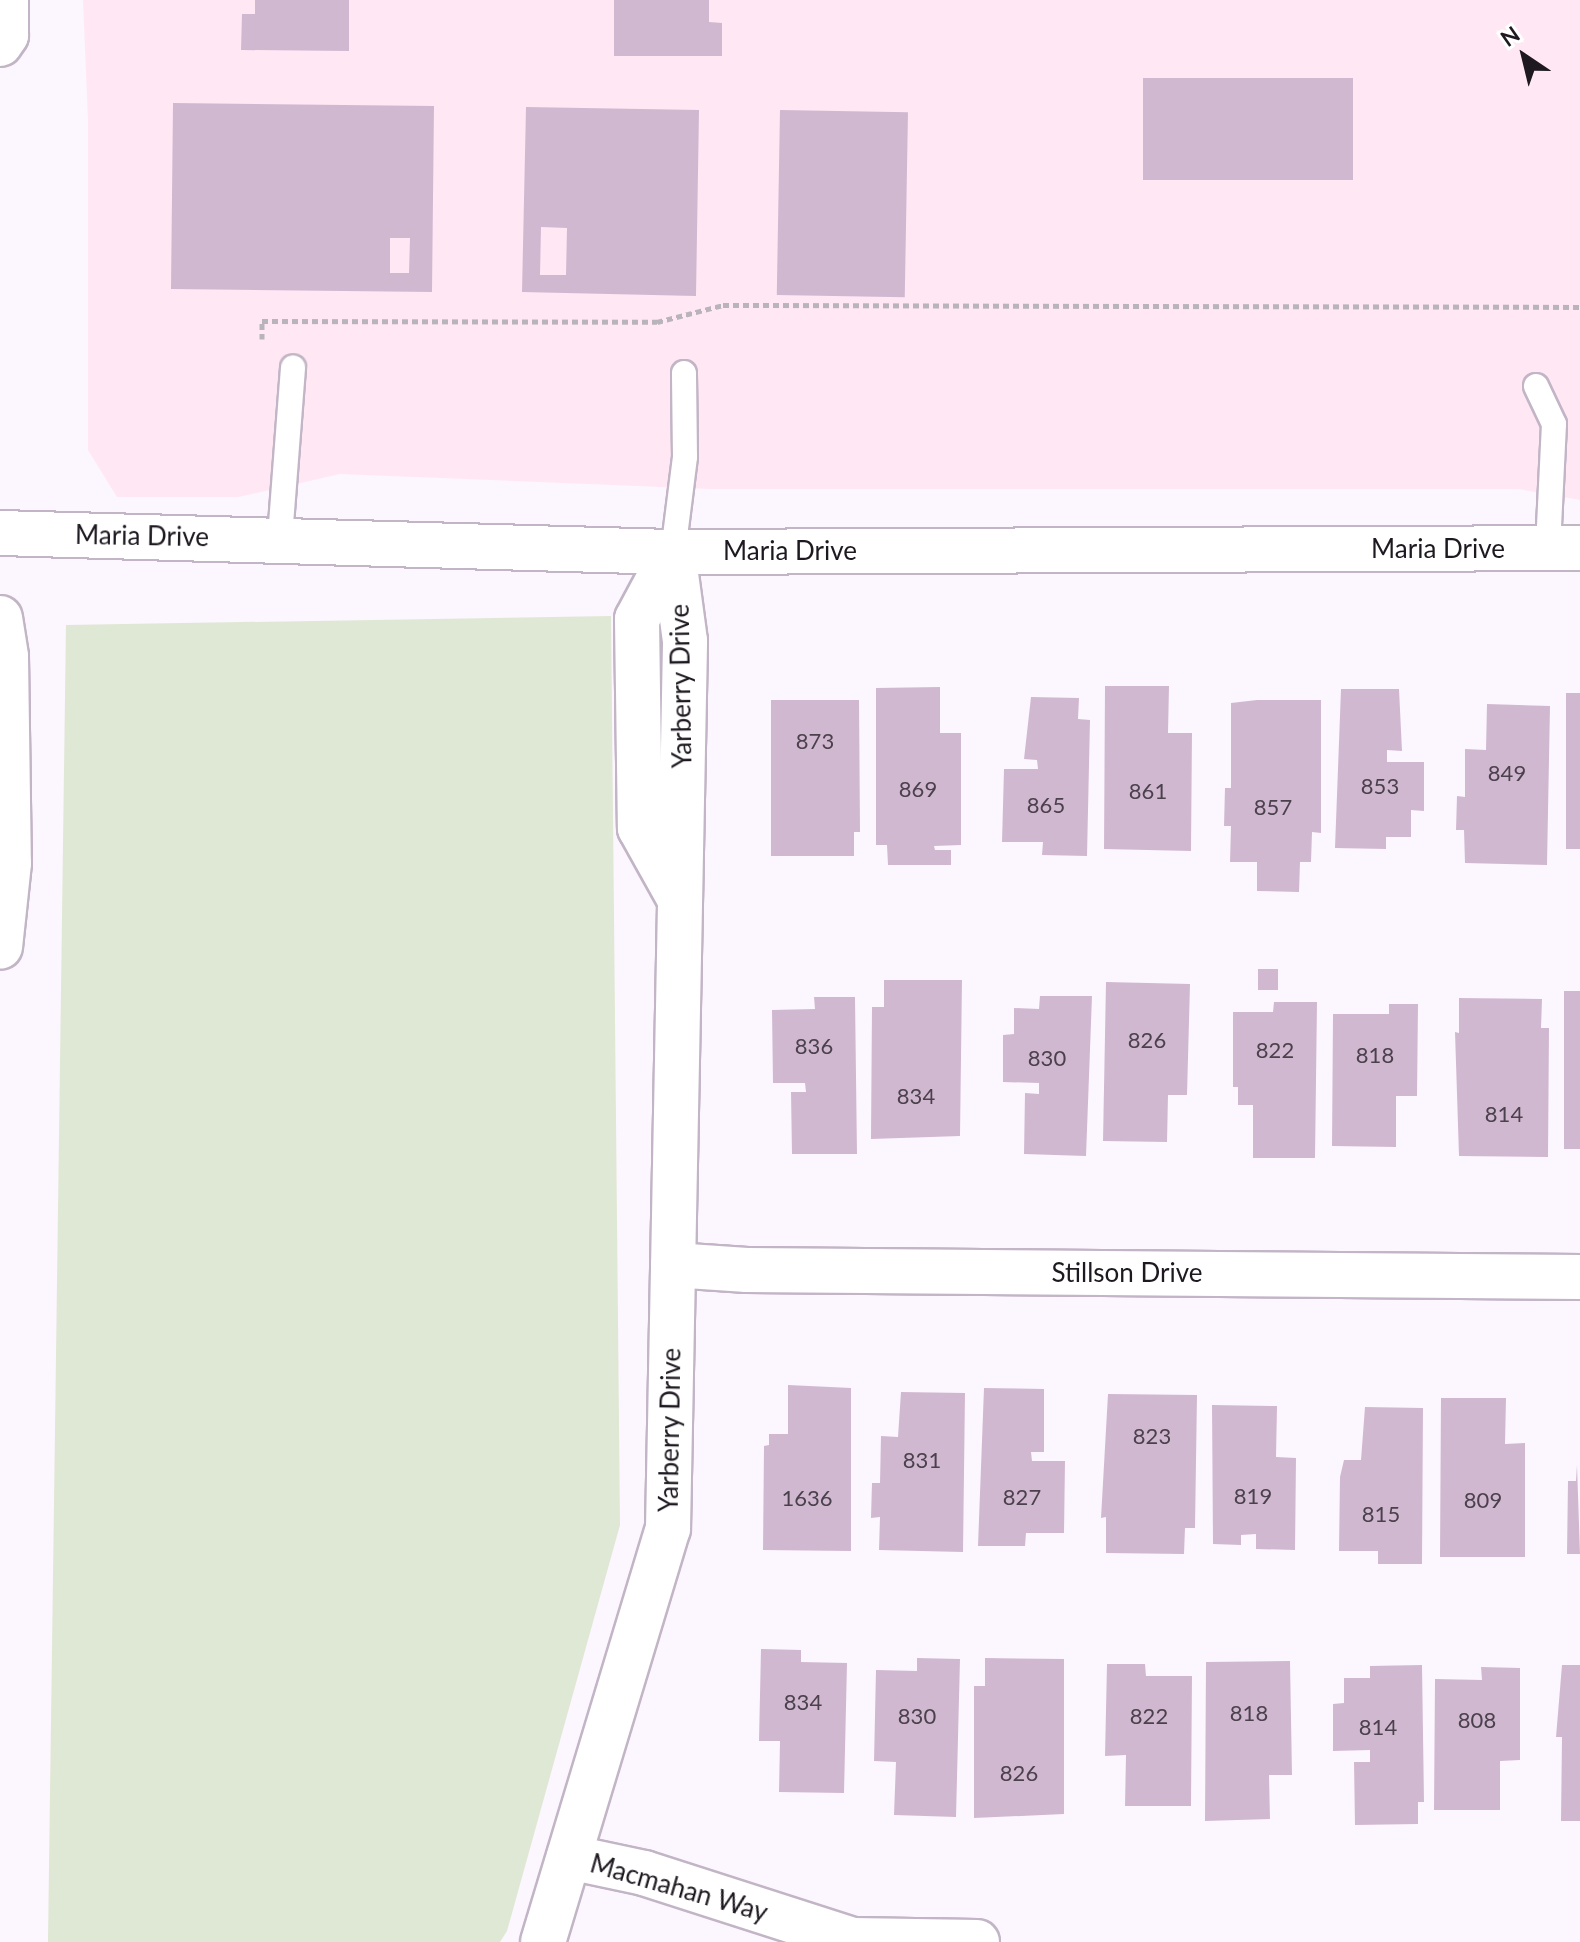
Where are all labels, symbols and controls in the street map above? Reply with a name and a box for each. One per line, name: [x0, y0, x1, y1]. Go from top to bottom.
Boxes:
north arrow: [1484, 16, 1564, 96]
text: N: [1495, 20, 1525, 52]
street label: Maria Drive: [75, 519, 209, 553]
street label: Maria Drive: [1371, 533, 1505, 565]
street label: Maria Drive: [723, 535, 857, 567]
street label: Yarberry Drive: [664, 603, 698, 769]
house number: 873: [796, 728, 834, 754]
house number: 849: [1488, 760, 1526, 786]
house number: 853: [1361, 773, 1399, 799]
house number: 869: [899, 776, 937, 802]
house number: 861: [1129, 778, 1167, 804]
house number: 865: [1027, 792, 1065, 818]
house number: 857: [1254, 794, 1292, 820]
house number: 826: [1128, 1027, 1166, 1053]
house number: 836: [795, 1033, 833, 1059]
house number: 822: [1256, 1037, 1294, 1063]
house number: 818: [1356, 1042, 1394, 1068]
house number: 830: [1028, 1045, 1066, 1071]
house number: 834: [897, 1083, 935, 1109]
house number: 814: [1485, 1101, 1523, 1127]
street label: Stillson Drive: [1052, 1257, 1202, 1289]
street label: Yarberry Drive: [653, 1347, 687, 1513]
house number: 823: [1133, 1423, 1171, 1449]
house number: 831: [903, 1447, 941, 1473]
house number: 819: [1234, 1483, 1272, 1509]
house number: 827: [1003, 1484, 1041, 1510]
house number: 1636: [781, 1485, 833, 1511]
house number: 809: [1464, 1487, 1502, 1513]
house number: 815: [1362, 1501, 1400, 1527]
house number: 834: [784, 1689, 822, 1715]
house number: 818: [1230, 1700, 1268, 1726]
house number: 830: [898, 1703, 936, 1729]
house number: 822: [1130, 1703, 1168, 1729]
house number: 808: [1458, 1707, 1496, 1733]
house number: 814: [1359, 1714, 1397, 1740]
house number: 826: [1000, 1760, 1038, 1786]
street label: Macmahan Way: [587, 1848, 771, 1928]

